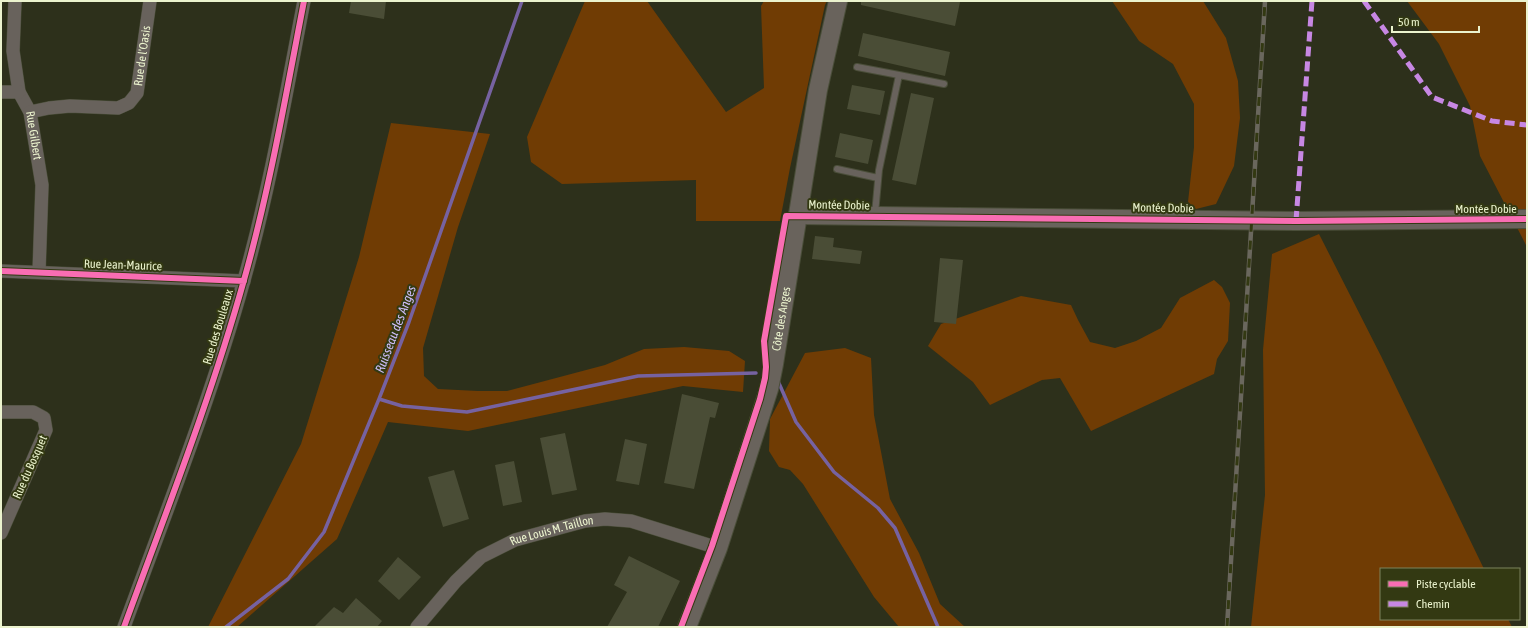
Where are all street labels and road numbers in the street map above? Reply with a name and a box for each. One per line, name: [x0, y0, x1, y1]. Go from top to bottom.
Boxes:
street label: Rue de l'Oasis: [131, 25, 153, 87]
street label: Rue Gilbert: [23, 110, 45, 161]
street label: Montée Dobie: [808, 197, 870, 213]
street label: Montée Dobie: [1132, 200, 1194, 216]
street label: Montée Dobie: [1455, 202, 1517, 216]
street label: Rue Jean-Maurice: [84, 257, 162, 273]
street label: Côte des Anges: [769, 286, 793, 352]
street label: Rue des Bouleaux: [200, 288, 236, 366]
street label: Rue du Bosquet: [10, 433, 50, 501]
street label: Rue Louis M. Taillon: [507, 513, 594, 548]

